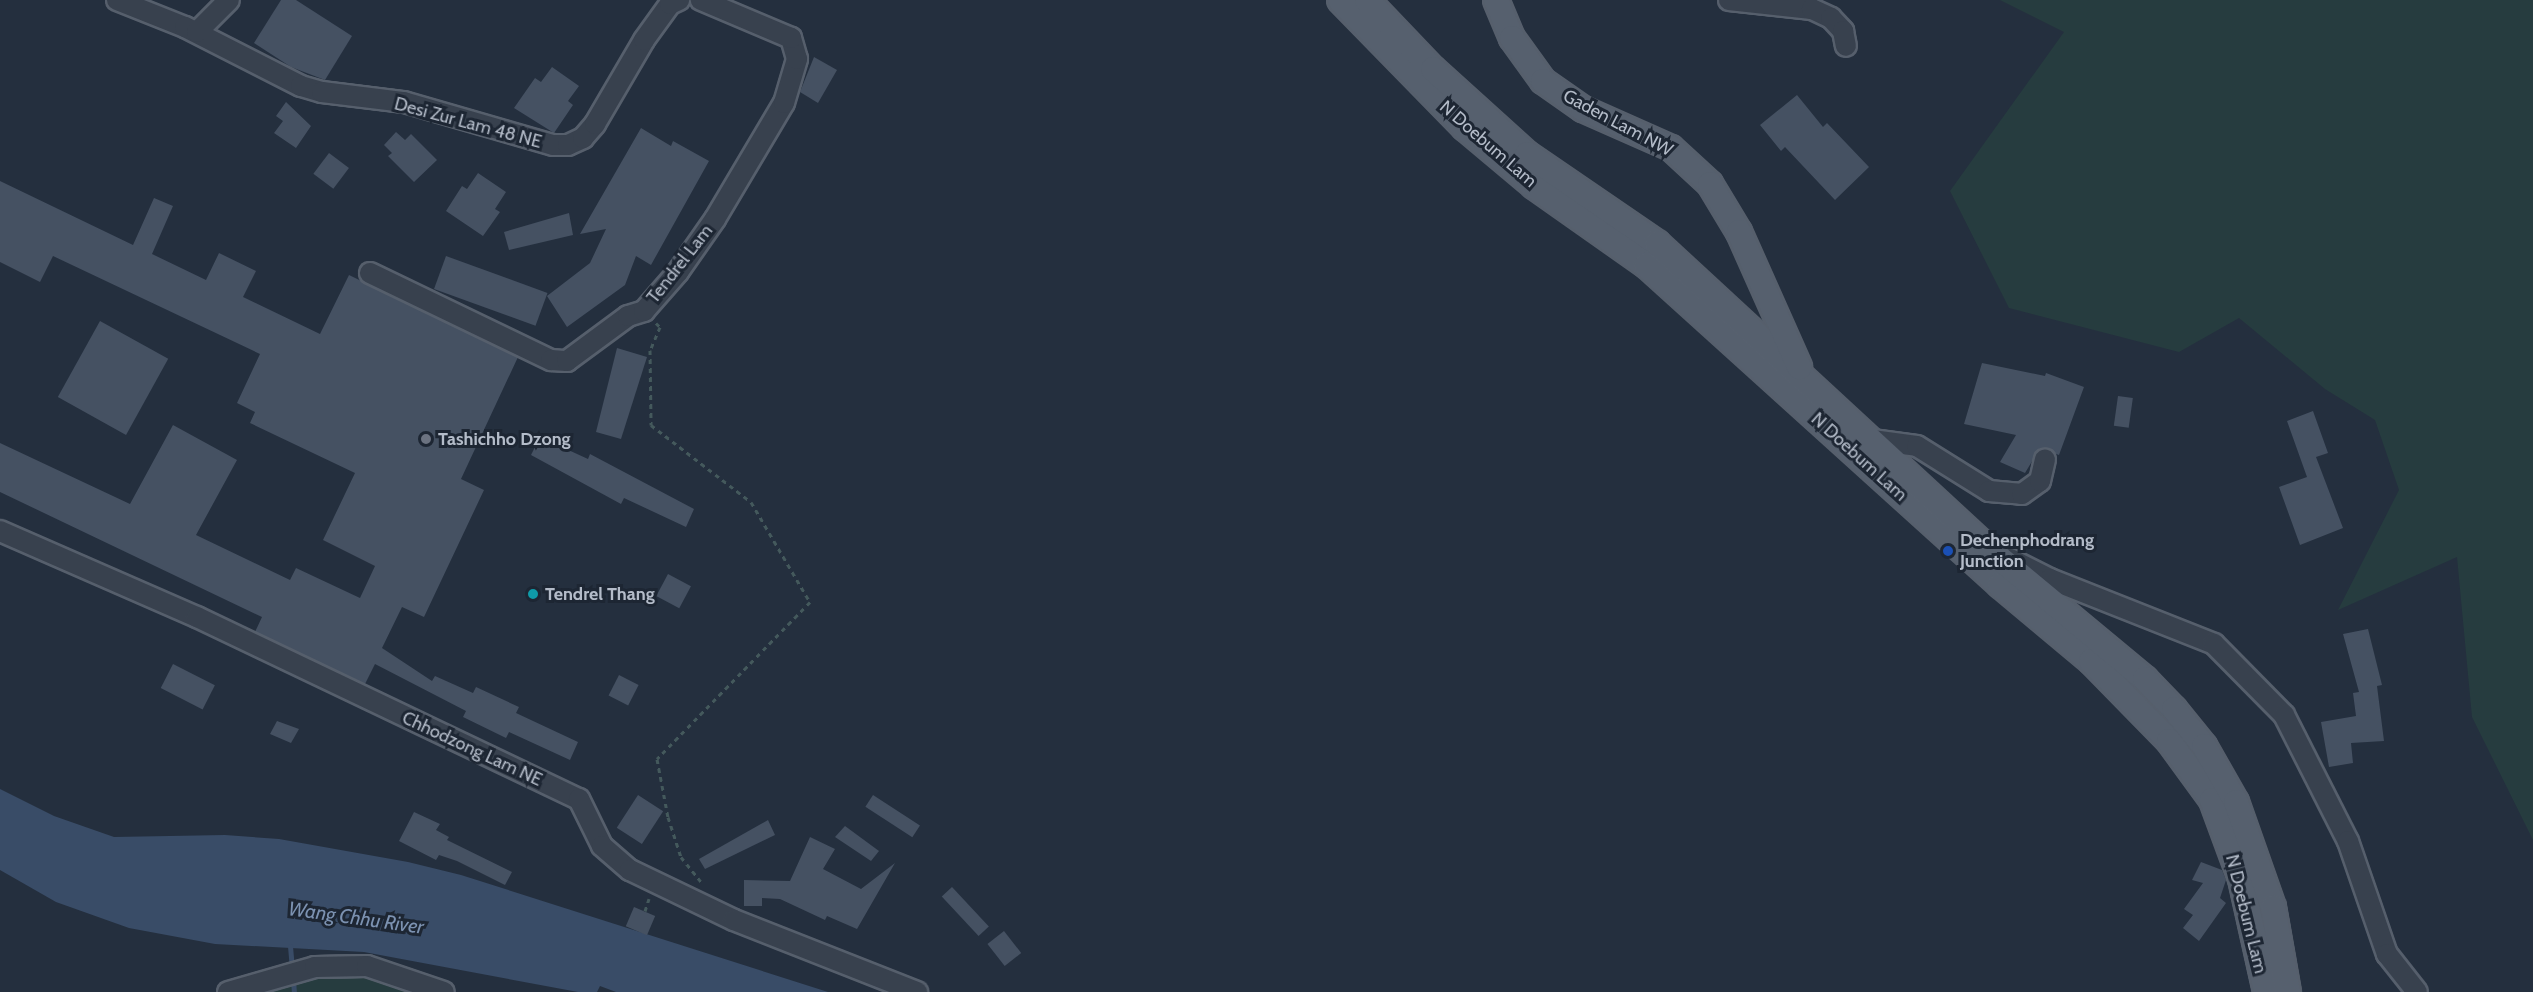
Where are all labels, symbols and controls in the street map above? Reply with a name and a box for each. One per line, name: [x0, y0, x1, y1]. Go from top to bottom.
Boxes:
street label: Gaden Lam NW: [1559, 85, 1677, 161]
street label: Desi Zur Lam 48 NE: [392, 93, 544, 153]
street label: N Doebum Lam: [1435, 96, 1541, 192]
street label: Tendrel Lam: [643, 220, 717, 308]
street label: N Doebum Lam: [1807, 408, 1911, 506]
place label: Tashichho Dzong: [438, 428, 571, 450]
marker: Tashichho Dzong: [419, 432, 433, 446]
place label: Dechenphodrang Junction: [1960, 530, 2094, 572]
marker: Dechenphodrang Junction: [1941, 544, 1955, 558]
place label: Tendrel Thang: [545, 583, 655, 605]
marker: Tendrel Thang: [526, 587, 540, 601]
street label: Chhodzong Lam NE: [399, 707, 545, 791]
street label: N Doebum Lam: [2221, 852, 2271, 976]
water label: Wang Chhu River: [287, 897, 425, 939]

